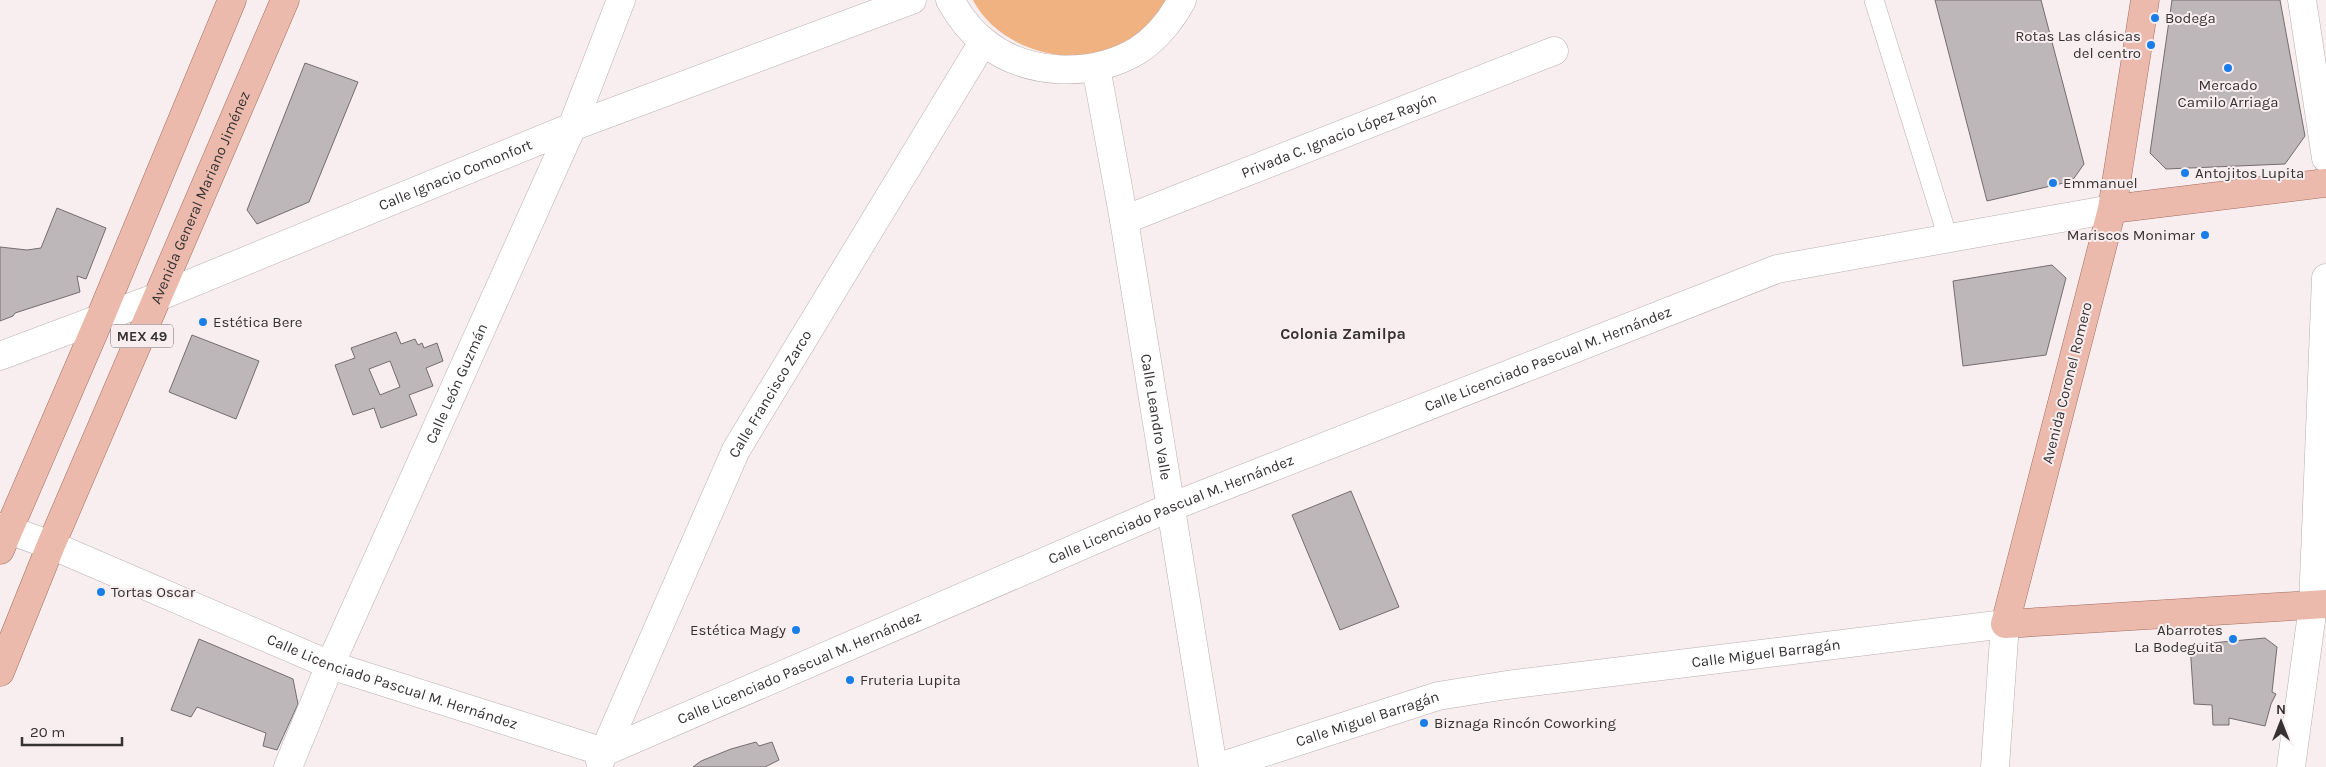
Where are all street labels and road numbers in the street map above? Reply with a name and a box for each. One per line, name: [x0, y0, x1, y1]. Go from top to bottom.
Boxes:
street label: Avenida General Mariano Jiménez: [147, 88, 254, 307]
street label: Privada C. Ignacio López Rayón: [1239, 89, 1439, 182]
street label: Calle Ignacio Comonfort: [376, 135, 535, 214]
street label: Avenida Coronel Romero: [2038, 300, 2096, 466]
street label: Calle Licenciado Pascual M. Hernández: [1422, 302, 1674, 416]
street label: Calle León Guzmán: [422, 321, 491, 446]
road number: MEX 49: [111, 324, 173, 348]
street label: Calle Francisco Zarco: [725, 327, 815, 460]
street label: Calle Leandro Valle: [1137, 352, 1175, 481]
street label: Calle Licenciado Pascual M. Hernández: [1045, 451, 1296, 568]
street label: Calle Licenciado Pascual M. Hernández: [675, 607, 924, 728]
street label: Calle Licenciado Pascual M. Hernández: [264, 630, 520, 733]
street label: Calle Miguel Barragán: [1690, 635, 1841, 671]
street label: Calle Miguel Barragán: [1293, 687, 1441, 751]

